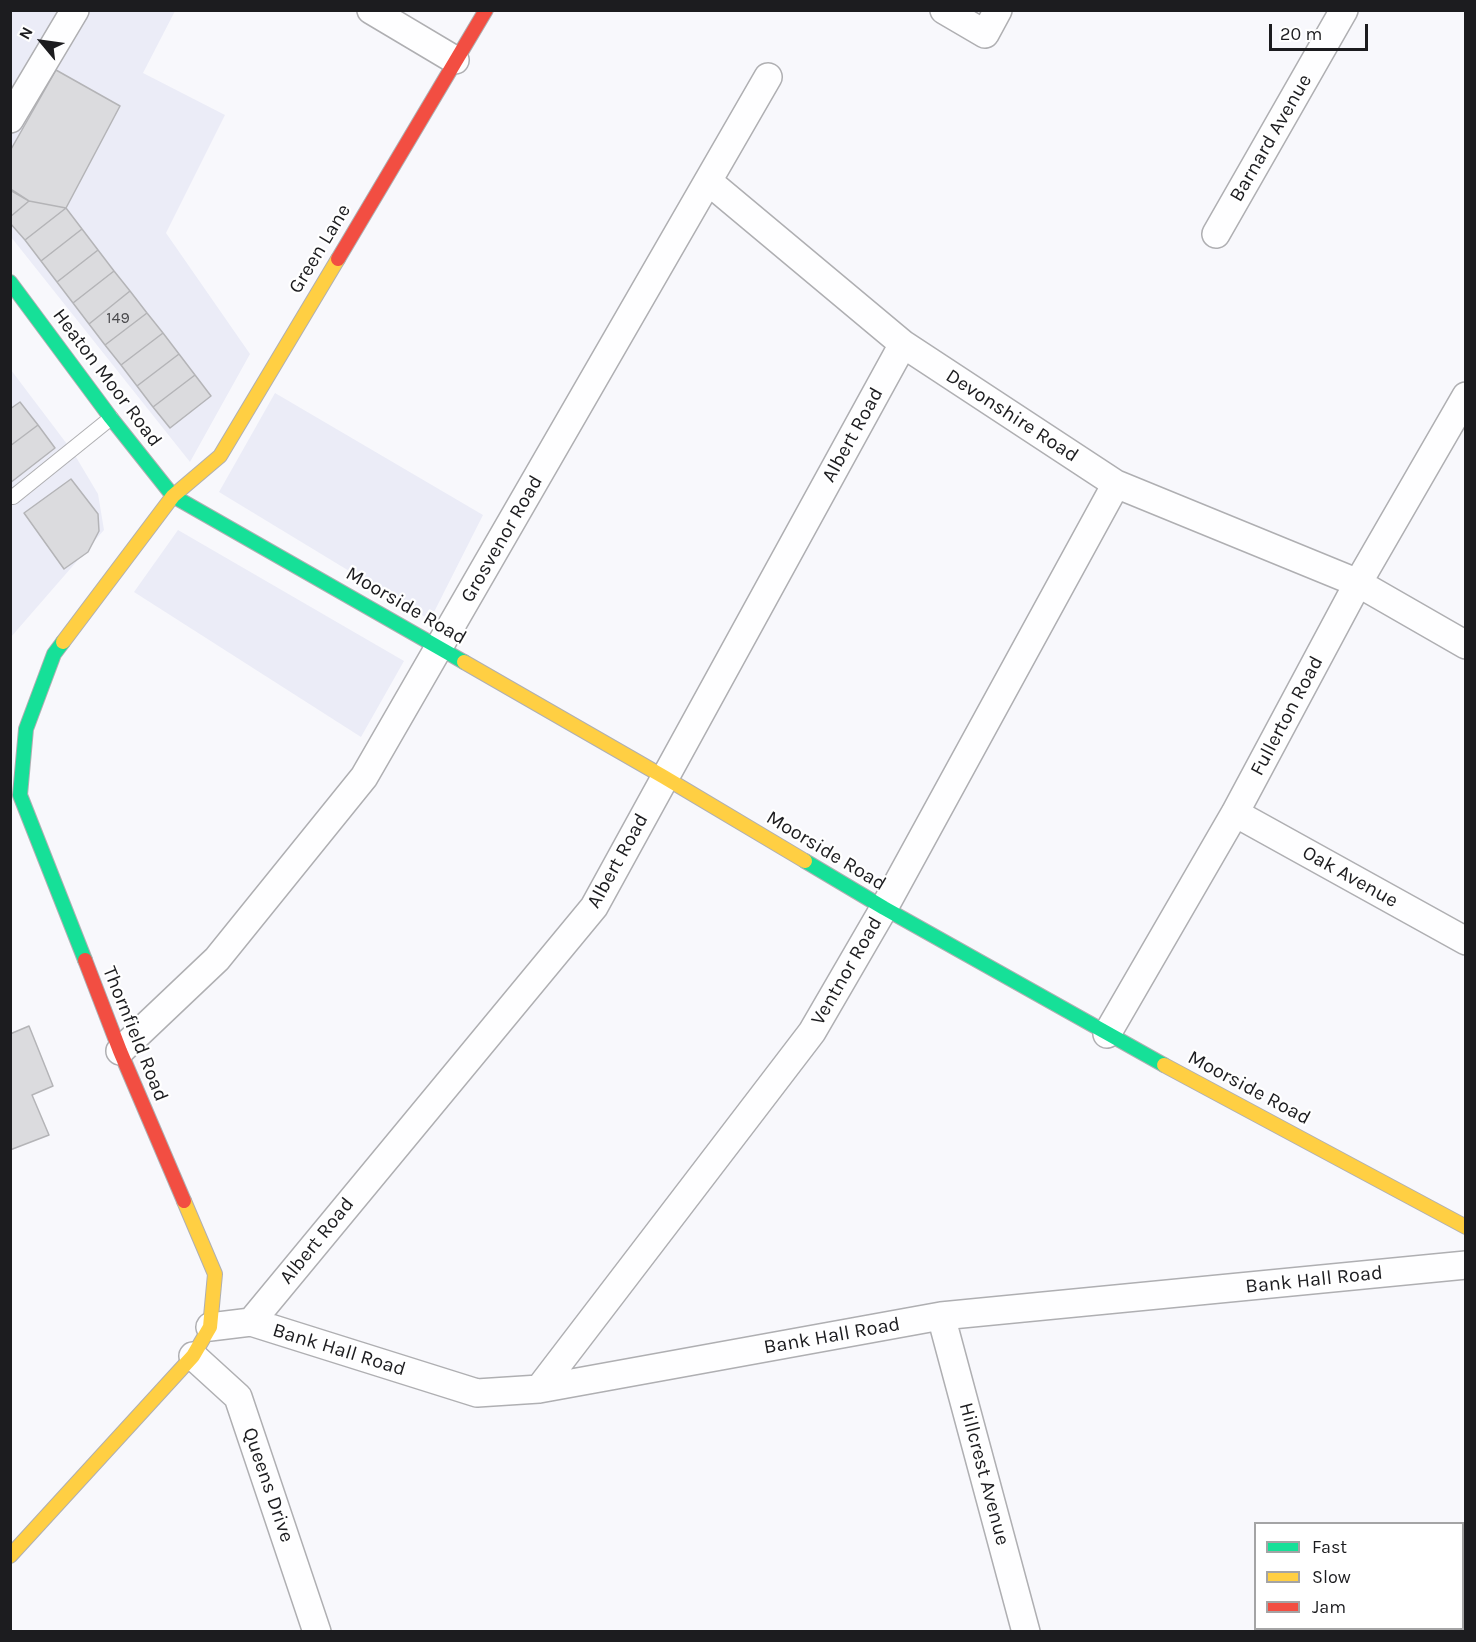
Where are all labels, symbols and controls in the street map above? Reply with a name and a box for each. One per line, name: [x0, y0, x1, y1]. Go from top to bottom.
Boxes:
north arrow: [12, 12, 72, 72]
scale bar: [1272, 12, 1371, 50]
text: N: [15, 23, 37, 43]
text: 20 m: [1280, 23, 1322, 45]
street label: Barnard Avenue: [1225, 70, 1317, 206]
street label: Green Lane: [284, 200, 356, 298]
street label: Heaton Moor Road: [47, 304, 167, 452]
house number: 149: [106, 308, 130, 328]
street label: Devonshire Road: [941, 364, 1083, 468]
street label: Albert Road: [817, 383, 889, 487]
street label: Grosvenor Road: [456, 471, 548, 607]
street label: Moorside Road: [341, 562, 471, 650]
street label: Fullerton Road: [1245, 652, 1329, 780]
street label: Moorside Road: [762, 806, 890, 896]
street label: Albert Road: [582, 809, 654, 913]
street label: Oak Avenue: [1298, 841, 1402, 913]
street label: Ventnor Road: [806, 912, 888, 1030]
street label: Thornfield Road: [97, 963, 173, 1105]
street label: Moorside Road: [1184, 1046, 1314, 1130]
street label: Albert Road: [275, 1193, 359, 1289]
street label: Bank Hall Road: [1244, 1261, 1384, 1299]
street label: Bank Hall Road: [762, 1312, 902, 1360]
street label: Bank Hall Road: [270, 1318, 408, 1382]
street label: Hillcrest Avenue: [953, 1400, 1015, 1548]
street label: Queens Drive: [237, 1424, 299, 1546]
legend: [1254, 1522, 1464, 1630]
text: Fast: [1312, 1536, 1347, 1558]
text: Slow: [1312, 1566, 1351, 1588]
text: Jam: [1312, 1596, 1346, 1618]

